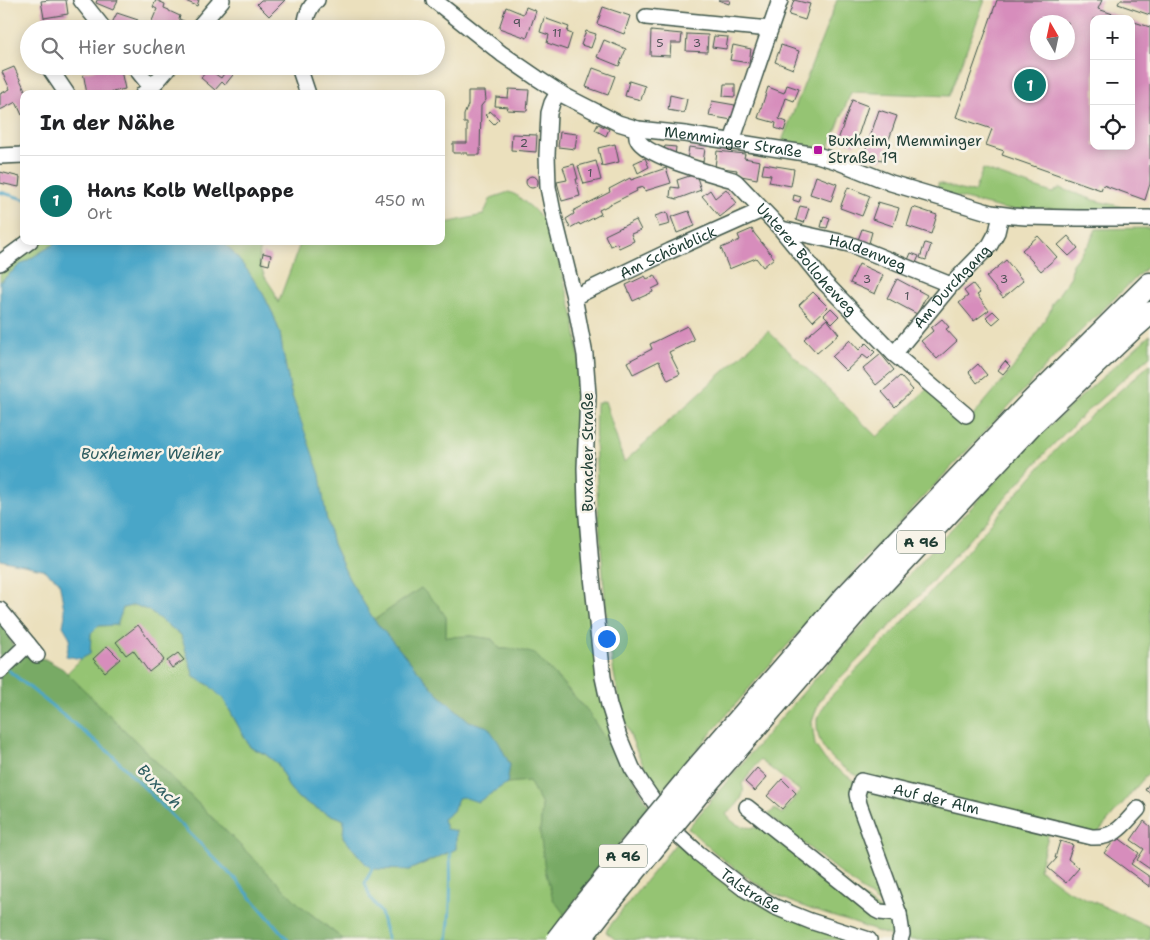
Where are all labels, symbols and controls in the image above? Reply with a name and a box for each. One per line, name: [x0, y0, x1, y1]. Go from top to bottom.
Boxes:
house number: 9: [513, 15, 521, 31]
north arrow: [1030, 15, 1075, 60]
map controls: [1090, 15, 1135, 150]
button: +: [1090, 15, 1135, 60]
search box: [20, 20, 445, 75]
house number: 11: [552, 25, 562, 41]
icon: search: [38, 34, 66, 62]
text: Hier suchen: [78, 35, 186, 60]
house number: 5: [656, 35, 664, 51]
house number: 3: [693, 35, 701, 51]
button: −: [1090, 60, 1135, 105]
pin: 1: [1014, 66, 1046, 104]
button: locate: [1090, 105, 1135, 150]
text: In der Nähe: [40, 109, 175, 137]
street label: Memminger Straße: [663, 122, 804, 163]
place label: Buxheim, Memminger Straße 19: [828, 131, 982, 168]
house number: 2: [520, 135, 528, 151]
marker: Buxheim, Memminger Straße 19: [812, 144, 824, 156]
house number: 1: [587, 165, 593, 181]
text: Hans Kolb Wellpappe: [87, 178, 294, 203]
text: 1: [52, 190, 60, 211]
text: 450 m: [374, 190, 425, 211]
street label: Unterer Bolloheweg: [752, 199, 861, 320]
text: Ort: [87, 203, 113, 224]
street label: Am Schönblick: [616, 222, 720, 284]
street label: Haldenweg: [827, 230, 909, 276]
street label: Am Durchgang: [909, 240, 995, 333]
house number: 3: [863, 271, 871, 287]
house number: 3: [1000, 271, 1008, 287]
house number: 1: [904, 288, 910, 304]
street label: Buxacher Straße: [578, 392, 598, 512]
water label: Buxheimer Weiher: [81, 443, 222, 464]
road number: A 96: [897, 530, 945, 554]
your location: [594, 626, 620, 652]
water label: Buxach: [133, 759, 187, 813]
street label: Auf der Alm: [891, 779, 982, 819]
road number: A 96: [599, 844, 647, 868]
street label: Talstraße: [716, 864, 783, 918]

